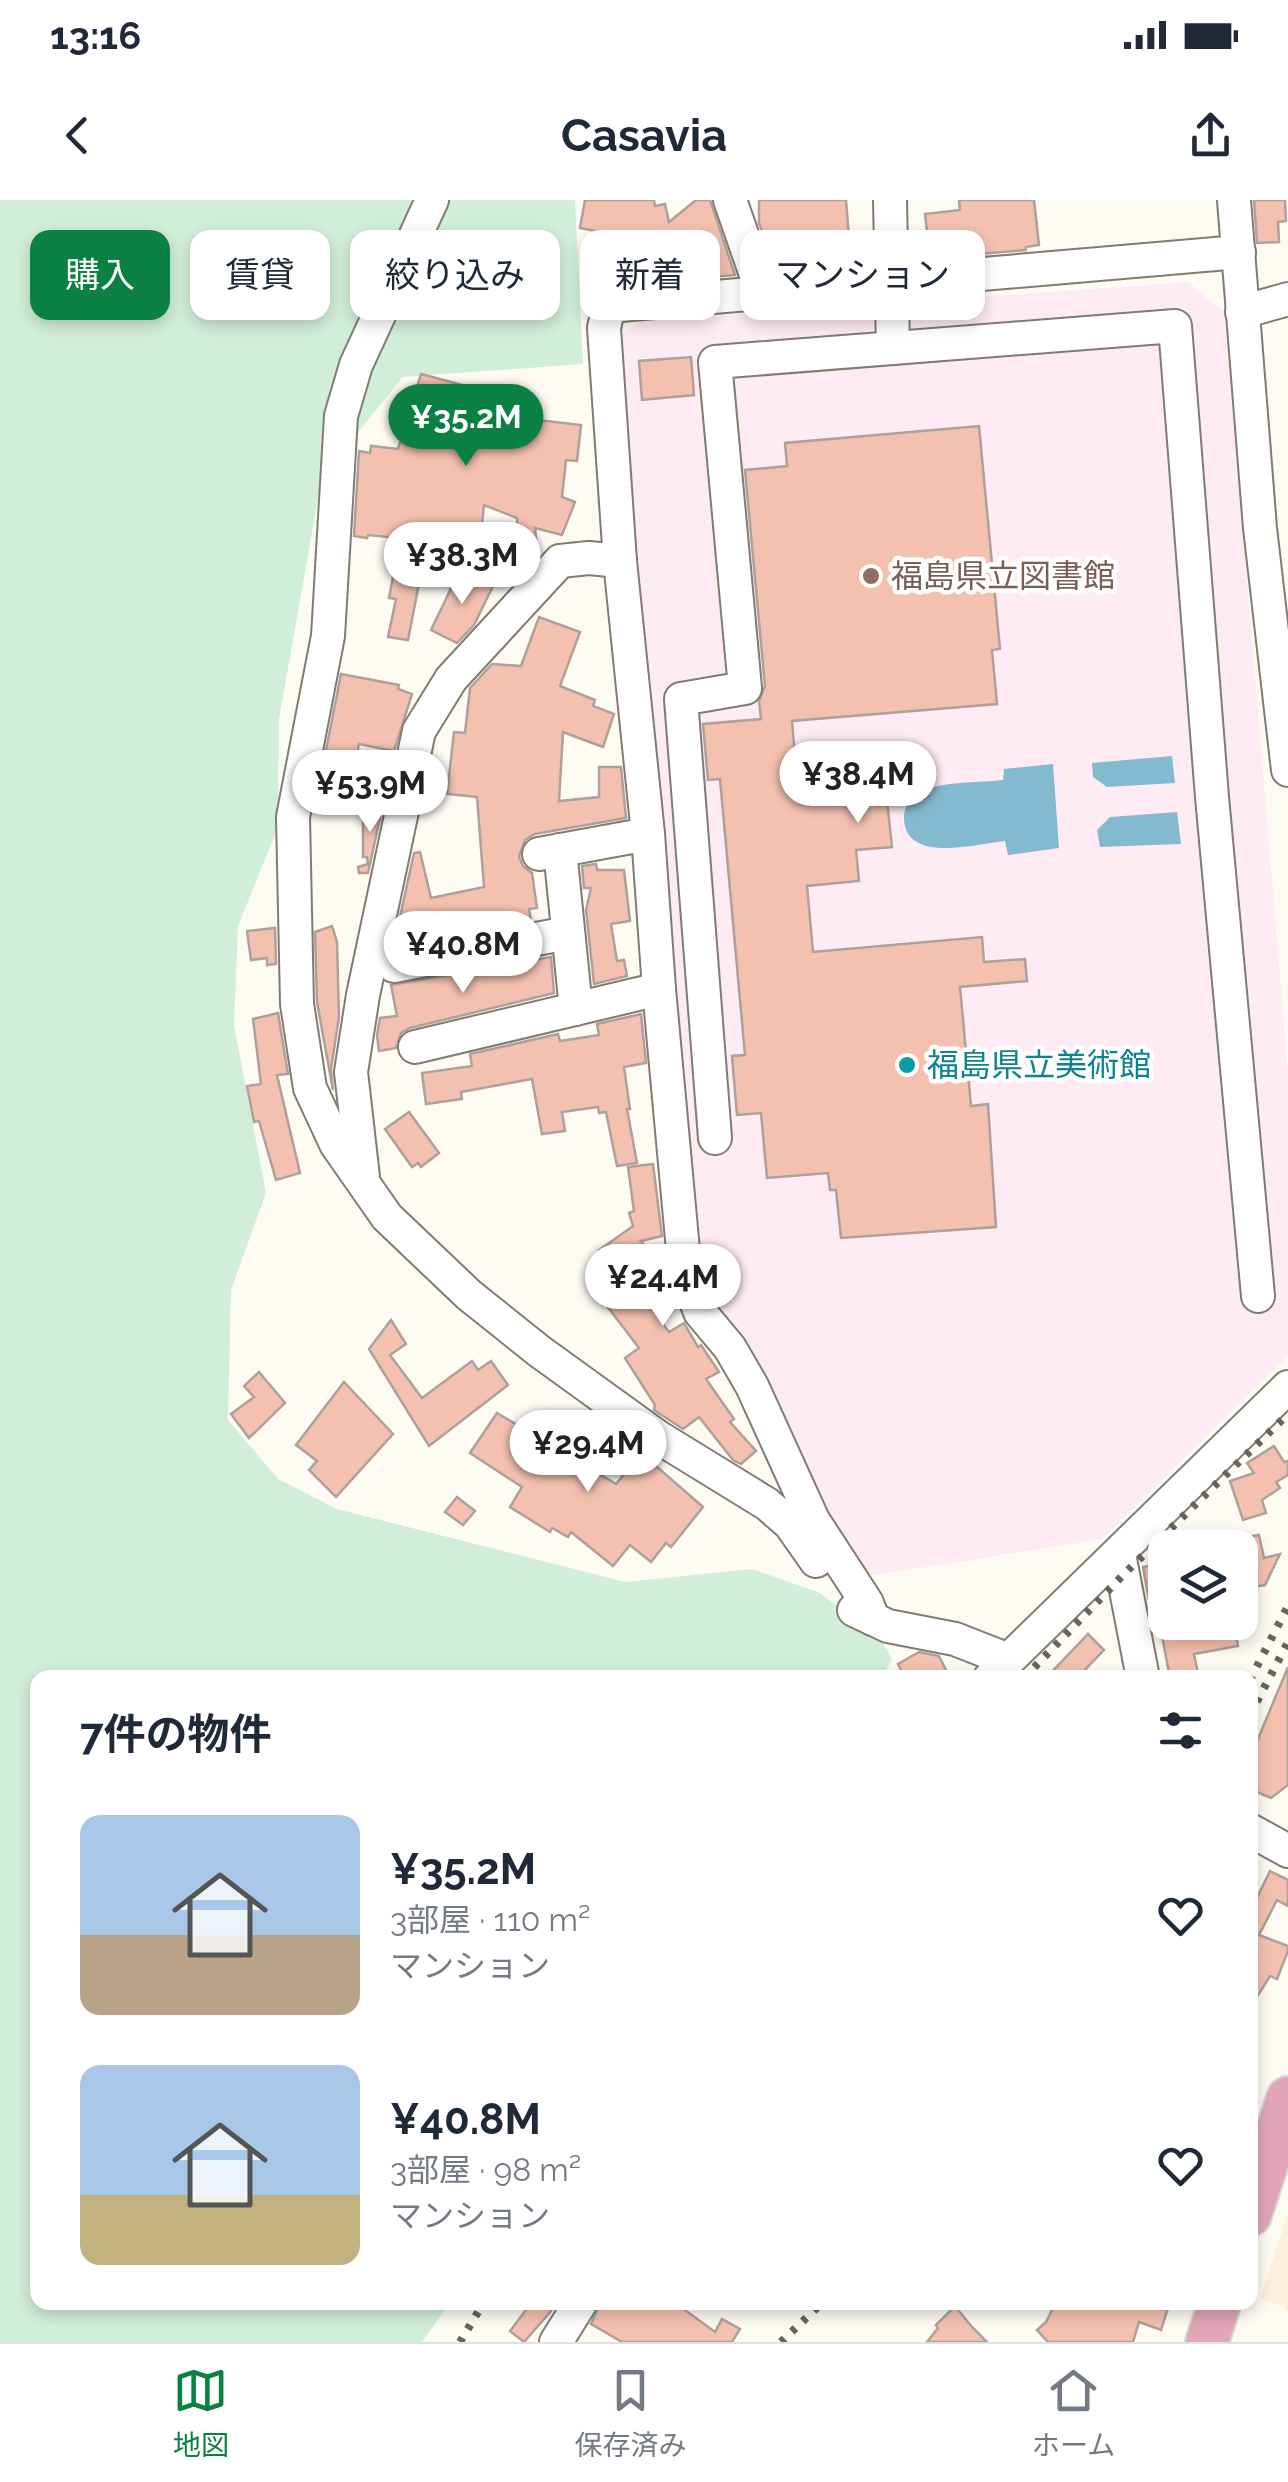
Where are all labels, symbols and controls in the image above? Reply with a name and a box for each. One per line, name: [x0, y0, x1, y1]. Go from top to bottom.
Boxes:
text: 13:16: [50, 13, 141, 58]
icon: back: [50, 108, 105, 163]
icon: share: [1183, 108, 1238, 163]
text: Casavia: [561, 109, 727, 162]
chip: 購入: [30, 230, 170, 320]
chip: 賃貸: [190, 230, 330, 320]
chip: 絞り込み: [350, 230, 560, 320]
chip: 新着: [580, 230, 720, 320]
chip: マンション: [740, 230, 985, 320]
pin: ¥35.2M: [385, 384, 547, 469]
text: ¥35.2M: [410, 398, 522, 435]
pin: ¥38.3M: [381, 522, 543, 607]
text: ¥38.3M: [406, 536, 518, 573]
place label: 福島県立図書館: [891, 557, 1115, 594]
marker: 福島県立図書館: [860, 565, 882, 587]
pin: ¥38.4M: [777, 741, 939, 826]
pin: ¥53.9M: [289, 750, 451, 835]
text: ¥38.4M: [801, 755, 915, 792]
text: ¥53.9M: [314, 764, 426, 801]
pin: ¥40.8M: [382, 911, 544, 996]
text: ¥40.8M: [406, 925, 520, 962]
place label: 福島県立美術館: [927, 1046, 1151, 1083]
marker: 福島県立美術館: [896, 1054, 918, 1076]
pin: ¥24.4M: [582, 1244, 744, 1329]
text: ¥24.4M: [607, 1258, 719, 1295]
pin: ¥29.4M: [507, 1410, 669, 1495]
text: ¥29.4M: [532, 1424, 644, 1461]
map controls: [1148, 1530, 1258, 1640]
button: layers: [1148, 1530, 1258, 1640]
icon: filters: [1153, 1703, 1208, 1758]
text: 7件の物件: [80, 1710, 272, 1759]
text: ¥35.2M: [390, 1845, 536, 1894]
icon: home: [160, 1855, 280, 1975]
icon: heart: [1153, 1888, 1208, 1943]
text: 3部屋 · 110 m²: [390, 1901, 590, 1938]
text: マンション: [390, 1947, 550, 1984]
text: ¥40.8M: [390, 2095, 541, 2144]
icon: home: [160, 2105, 280, 2225]
icon: heart: [1153, 2138, 1208, 2193]
text: 3部屋 · 98 m²: [390, 2151, 581, 2188]
text: マンション: [390, 2197, 550, 2234]
tab: 地図: [173, 2363, 229, 2463]
tab: 保存済み: [574, 2363, 686, 2463]
tab: ホーム: [1032, 2363, 1115, 2463]

